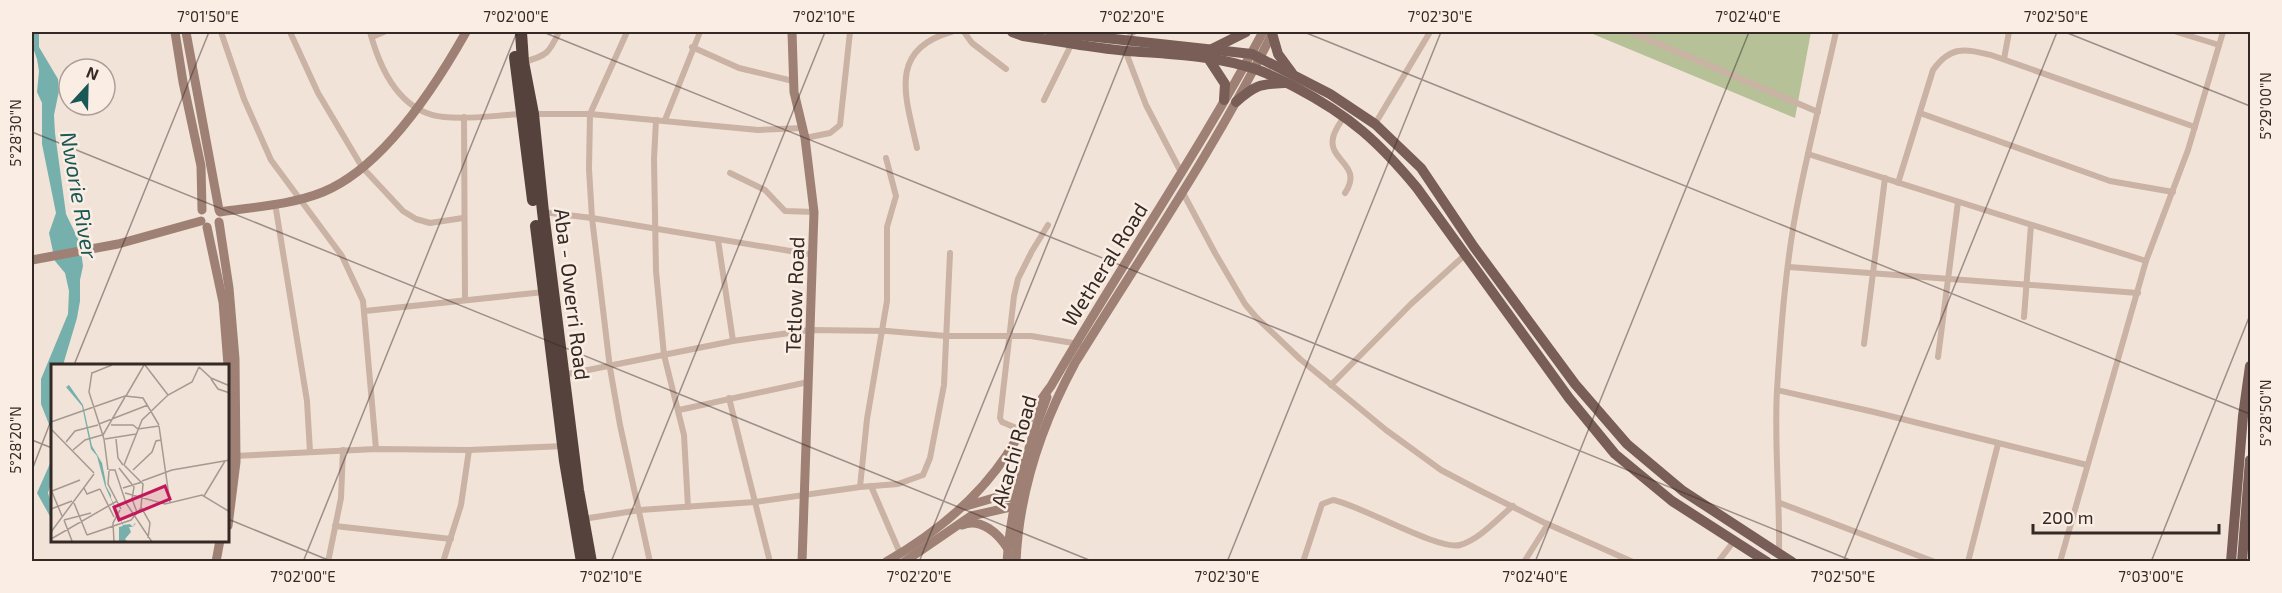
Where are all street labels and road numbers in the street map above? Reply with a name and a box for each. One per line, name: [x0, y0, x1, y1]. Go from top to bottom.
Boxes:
street label: Wetheral Road: [1056, 198, 1152, 330]
street label: Aba - Owerri Road: [550, 207, 596, 381]
street label: Tetlow Road: [779, 236, 809, 354]
street label: Akachi Road: [985, 392, 1041, 510]

